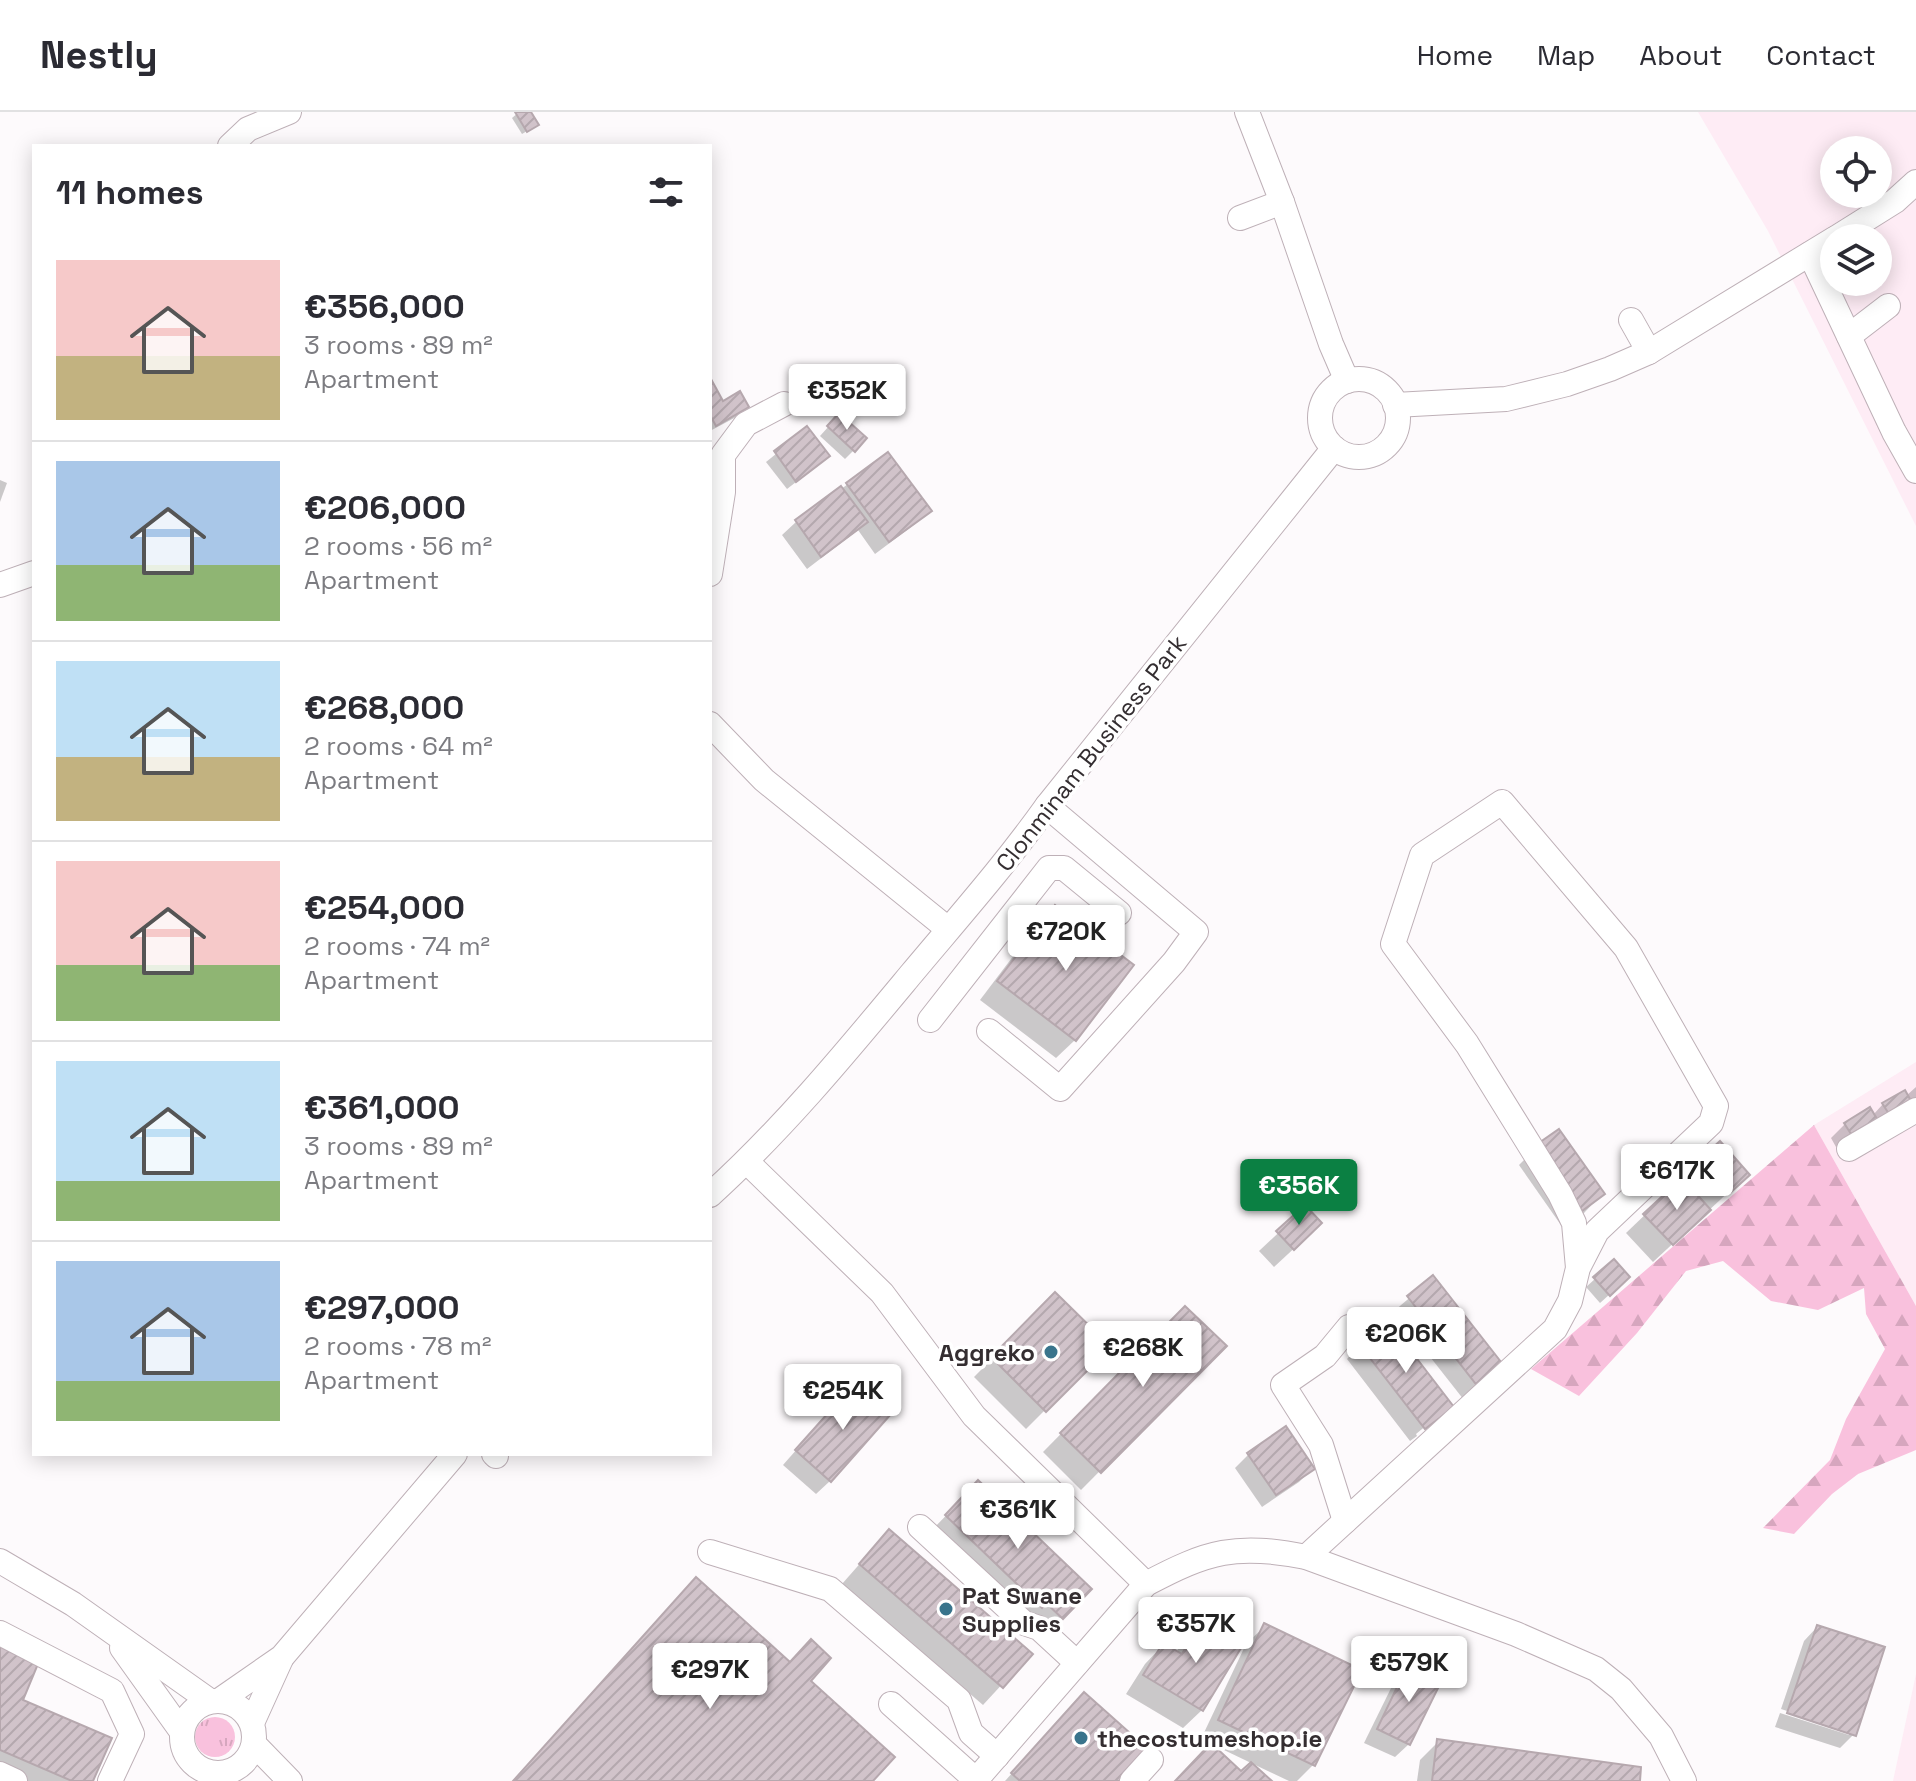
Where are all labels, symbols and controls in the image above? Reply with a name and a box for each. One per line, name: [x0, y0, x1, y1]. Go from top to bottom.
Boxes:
text: Nestly: [40, 31, 158, 79]
text: Home: [1417, 37, 1493, 73]
text: Map: [1537, 37, 1595, 73]
text: About: [1639, 37, 1722, 73]
text: Contact: [1766, 37, 1876, 73]
map controls: [1820, 136, 1892, 296]
button: locate: [1820, 136, 1892, 208]
icon: filters: [644, 170, 688, 214]
text: 11 homes: [56, 171, 204, 214]
button: layers: [1820, 224, 1892, 296]
text: €356,000: [304, 285, 465, 328]
icon: home: [120, 292, 216, 388]
text: 3 rooms · 89 m²: [304, 328, 493, 362]
text: Apartment: [304, 362, 439, 396]
pin: €352K: [791, 364, 903, 432]
text: €352K: [807, 373, 887, 407]
text: €206,000: [304, 486, 466, 529]
icon: home: [120, 493, 216, 589]
text: 2 rooms · 56 m²: [304, 529, 492, 563]
text: Apartment: [304, 563, 439, 597]
street label: Clonminam Business Park: [989, 628, 1193, 878]
text: €268,000: [304, 686, 464, 729]
icon: home: [120, 693, 216, 789]
text: 2 rooms · 64 m²: [304, 729, 493, 763]
text: Apartment: [304, 763, 439, 797]
text: €254,000: [304, 886, 465, 929]
icon: home: [120, 893, 216, 989]
pin: €720K: [1010, 905, 1122, 973]
text: €720K: [1026, 914, 1106, 948]
text: 2 rooms · 74 m²: [304, 929, 490, 963]
text: Apartment: [304, 963, 439, 997]
text: €361,000: [304, 1086, 460, 1129]
icon: home: [120, 1093, 216, 1189]
text: 3 rooms · 89 m²: [304, 1129, 493, 1163]
pin: €617K: [1621, 1144, 1733, 1212]
text: €617K: [1639, 1153, 1715, 1187]
pin: €356K: [1243, 1159, 1355, 1227]
text: Apartment: [304, 1163, 439, 1197]
text: €356K: [1258, 1168, 1340, 1202]
text: €297,000: [304, 1286, 460, 1329]
icon: home: [120, 1293, 216, 1389]
pin: €206K: [1350, 1307, 1462, 1375]
text: €206K: [1365, 1316, 1447, 1350]
pin: €268K: [1087, 1321, 1199, 1389]
text: 2 rooms · 78 m²: [304, 1329, 491, 1363]
text: €268K: [1102, 1330, 1184, 1364]
place label: Aggreko: [939, 1337, 1035, 1368]
marker: Aggreko: [1042, 1343, 1060, 1361]
text: Apartment: [304, 1363, 439, 1397]
pin: €254K: [787, 1364, 899, 1432]
text: €254K: [802, 1373, 884, 1407]
pin: €361K: [962, 1483, 1074, 1551]
text: €361K: [979, 1492, 1057, 1526]
place label: Pat Swane Supplies: [962, 1580, 1082, 1639]
pin: €357K: [1140, 1597, 1252, 1665]
marker: Pat Swane Supplies: [937, 1600, 955, 1618]
text: €357K: [1156, 1606, 1236, 1640]
pin: €579K: [1353, 1636, 1465, 1704]
pin: €297K: [654, 1643, 766, 1711]
text: €579K: [1369, 1645, 1449, 1679]
text: €297K: [670, 1652, 750, 1686]
place label: thecostumeshop.ie: [1097, 1723, 1322, 1754]
marker: thecostumeshop.ie: [1072, 1729, 1090, 1747]

